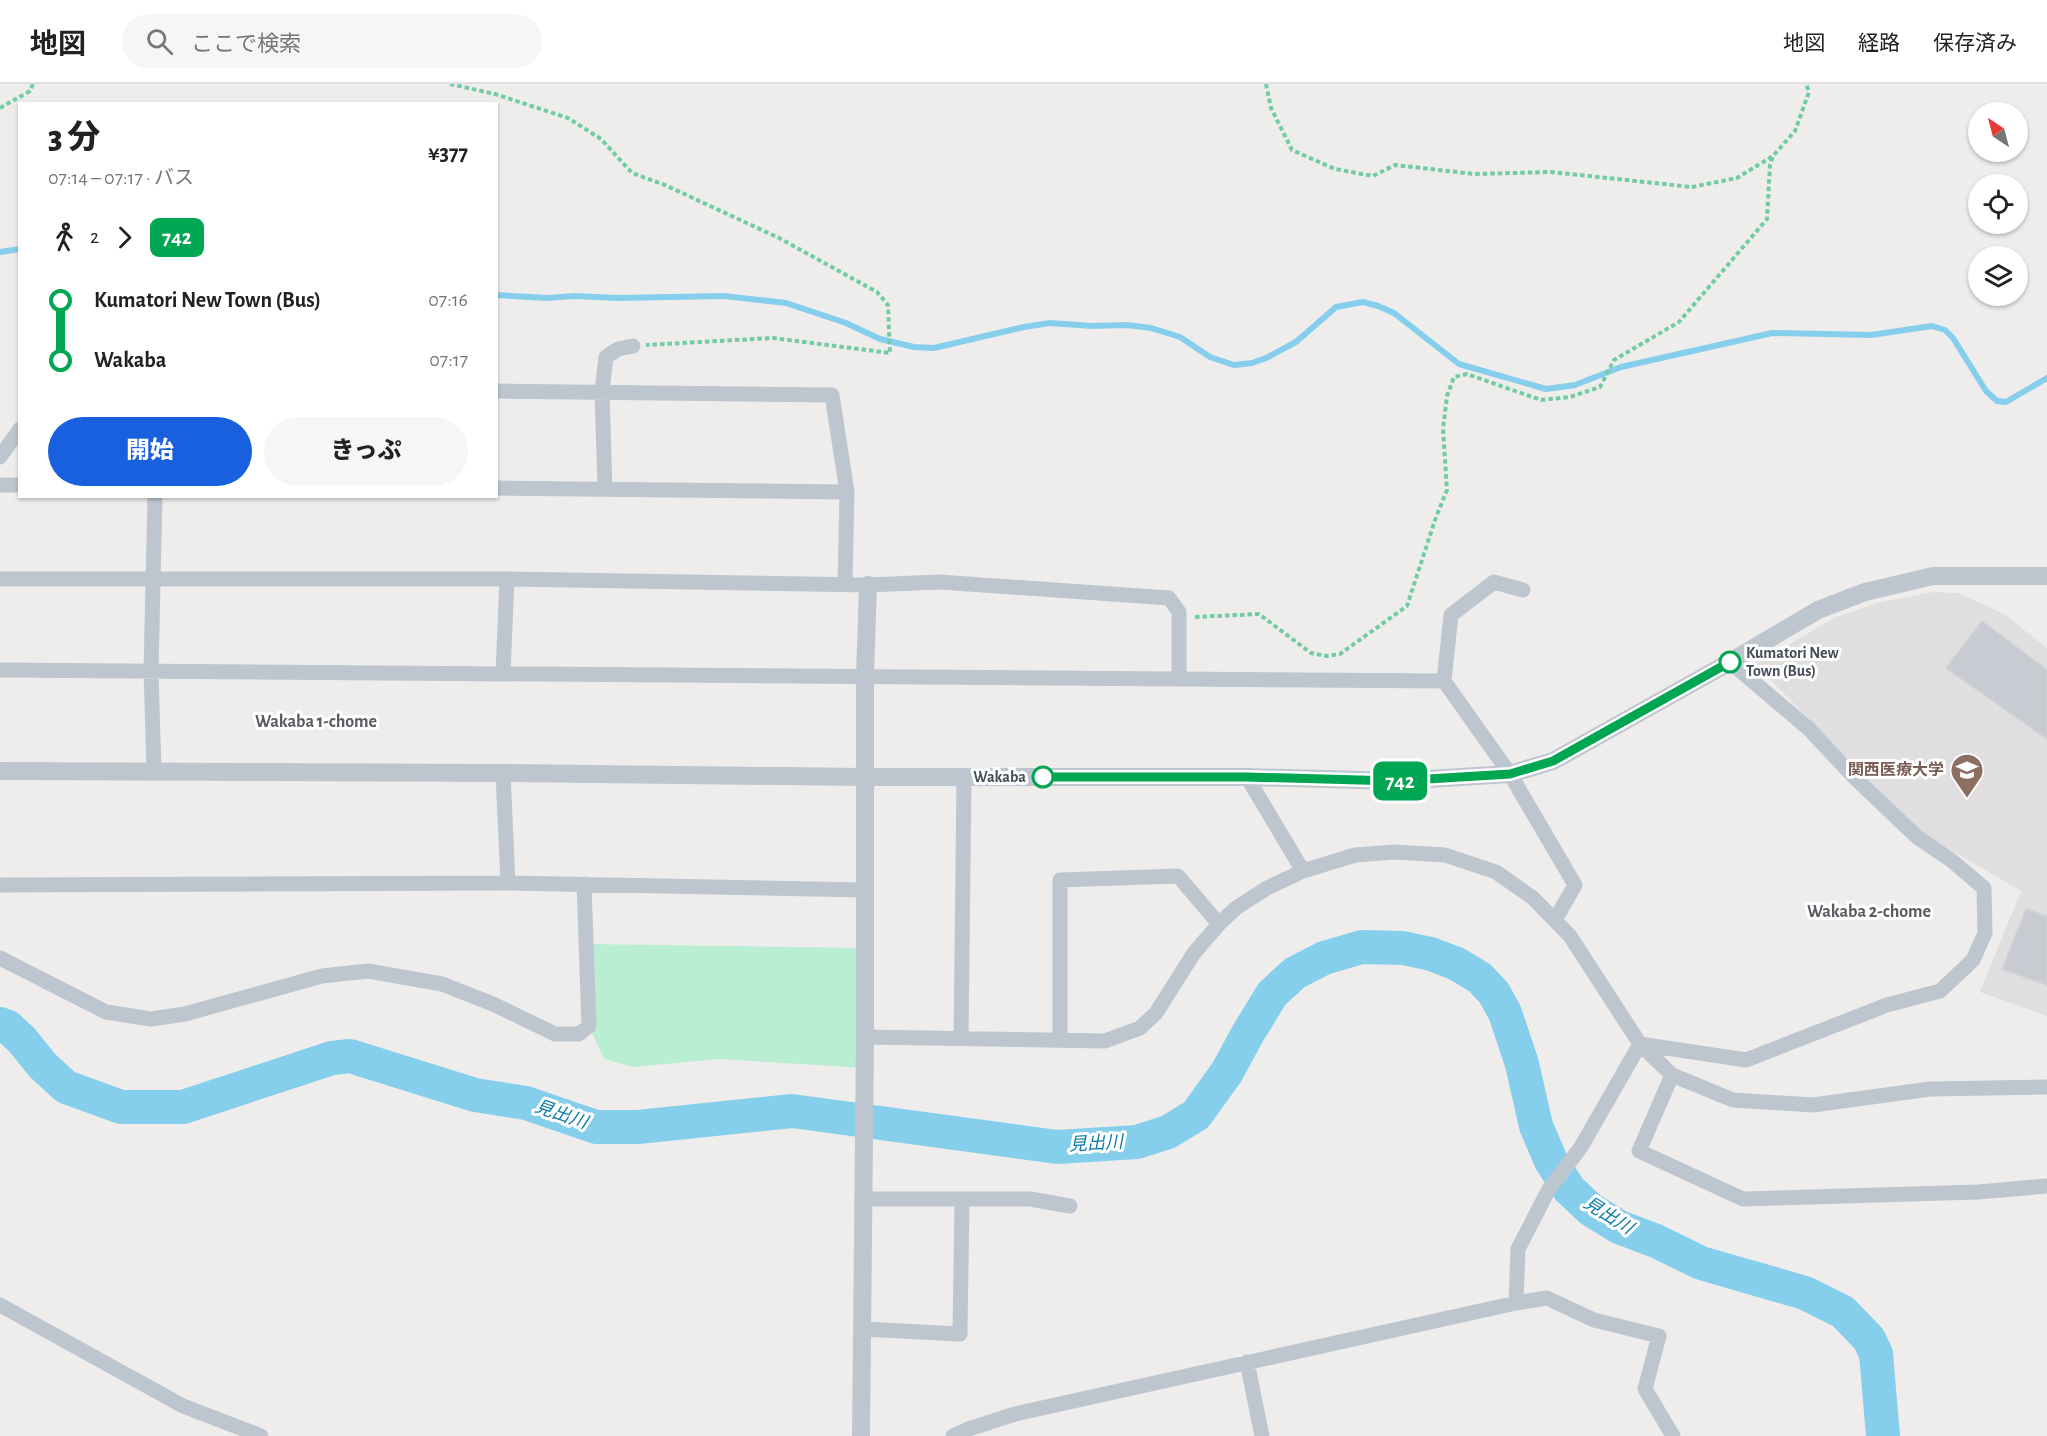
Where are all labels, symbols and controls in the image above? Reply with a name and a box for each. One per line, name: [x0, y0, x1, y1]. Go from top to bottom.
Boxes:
search box: [122, 14, 542, 68]
icon: search: [143, 25, 176, 58]
text: 地図: [30, 31, 86, 59]
text: ここで検索: [191, 33, 301, 55]
text: 地図: [1783, 33, 1825, 54]
text: 経路: [1858, 33, 1900, 54]
text: 保存済み: [1933, 33, 2017, 54]
north arrow: [1968, 102, 2028, 162]
map controls: [1968, 102, 2028, 306]
text: 3 分: [48, 122, 100, 155]
text: ¥377: [428, 142, 468, 164]
text: 07:14 – 07:17 · バス: [48, 168, 194, 188]
button: locate: [1968, 174, 2028, 234]
icon: walk: [48, 221, 81, 254]
icon: forward: [108, 221, 141, 254]
text: 2: [90, 227, 99, 247]
text: 742: [162, 227, 192, 248]
button: layers: [1968, 246, 2028, 306]
text: Kumatori New Town (Bus): [94, 289, 321, 311]
text: 07:16: [428, 290, 468, 310]
text: Wakaba: [94, 349, 166, 371]
text: 07:17: [429, 350, 468, 370]
button: 開始: [48, 417, 252, 486]
button: きっぷ: [264, 417, 468, 486]
place label: Kumatori New Town (Bus): [1746, 645, 1840, 679]
marker: Kumatori New Town (Bus): [1719, 651, 1741, 673]
district label: Wakaba 1-chome: [255, 713, 377, 731]
school or university icon: 関西医療大学: [1949, 752, 1985, 799]
place label: 関西医療大学: [1848, 761, 1944, 778]
line badge: 742: [1366, 762, 1434, 800]
marker: Wakaba: [1032, 766, 1054, 788]
place label: Wakaba: [973, 769, 1026, 785]
text: 742: [1385, 771, 1415, 792]
district label: Wakaba 2-chome: [1807, 903, 1931, 921]
water label: 見出川: [533, 1096, 592, 1133]
water label: 見出川: [1068, 1131, 1125, 1154]
water label: 見出川: [1580, 1192, 1638, 1239]

